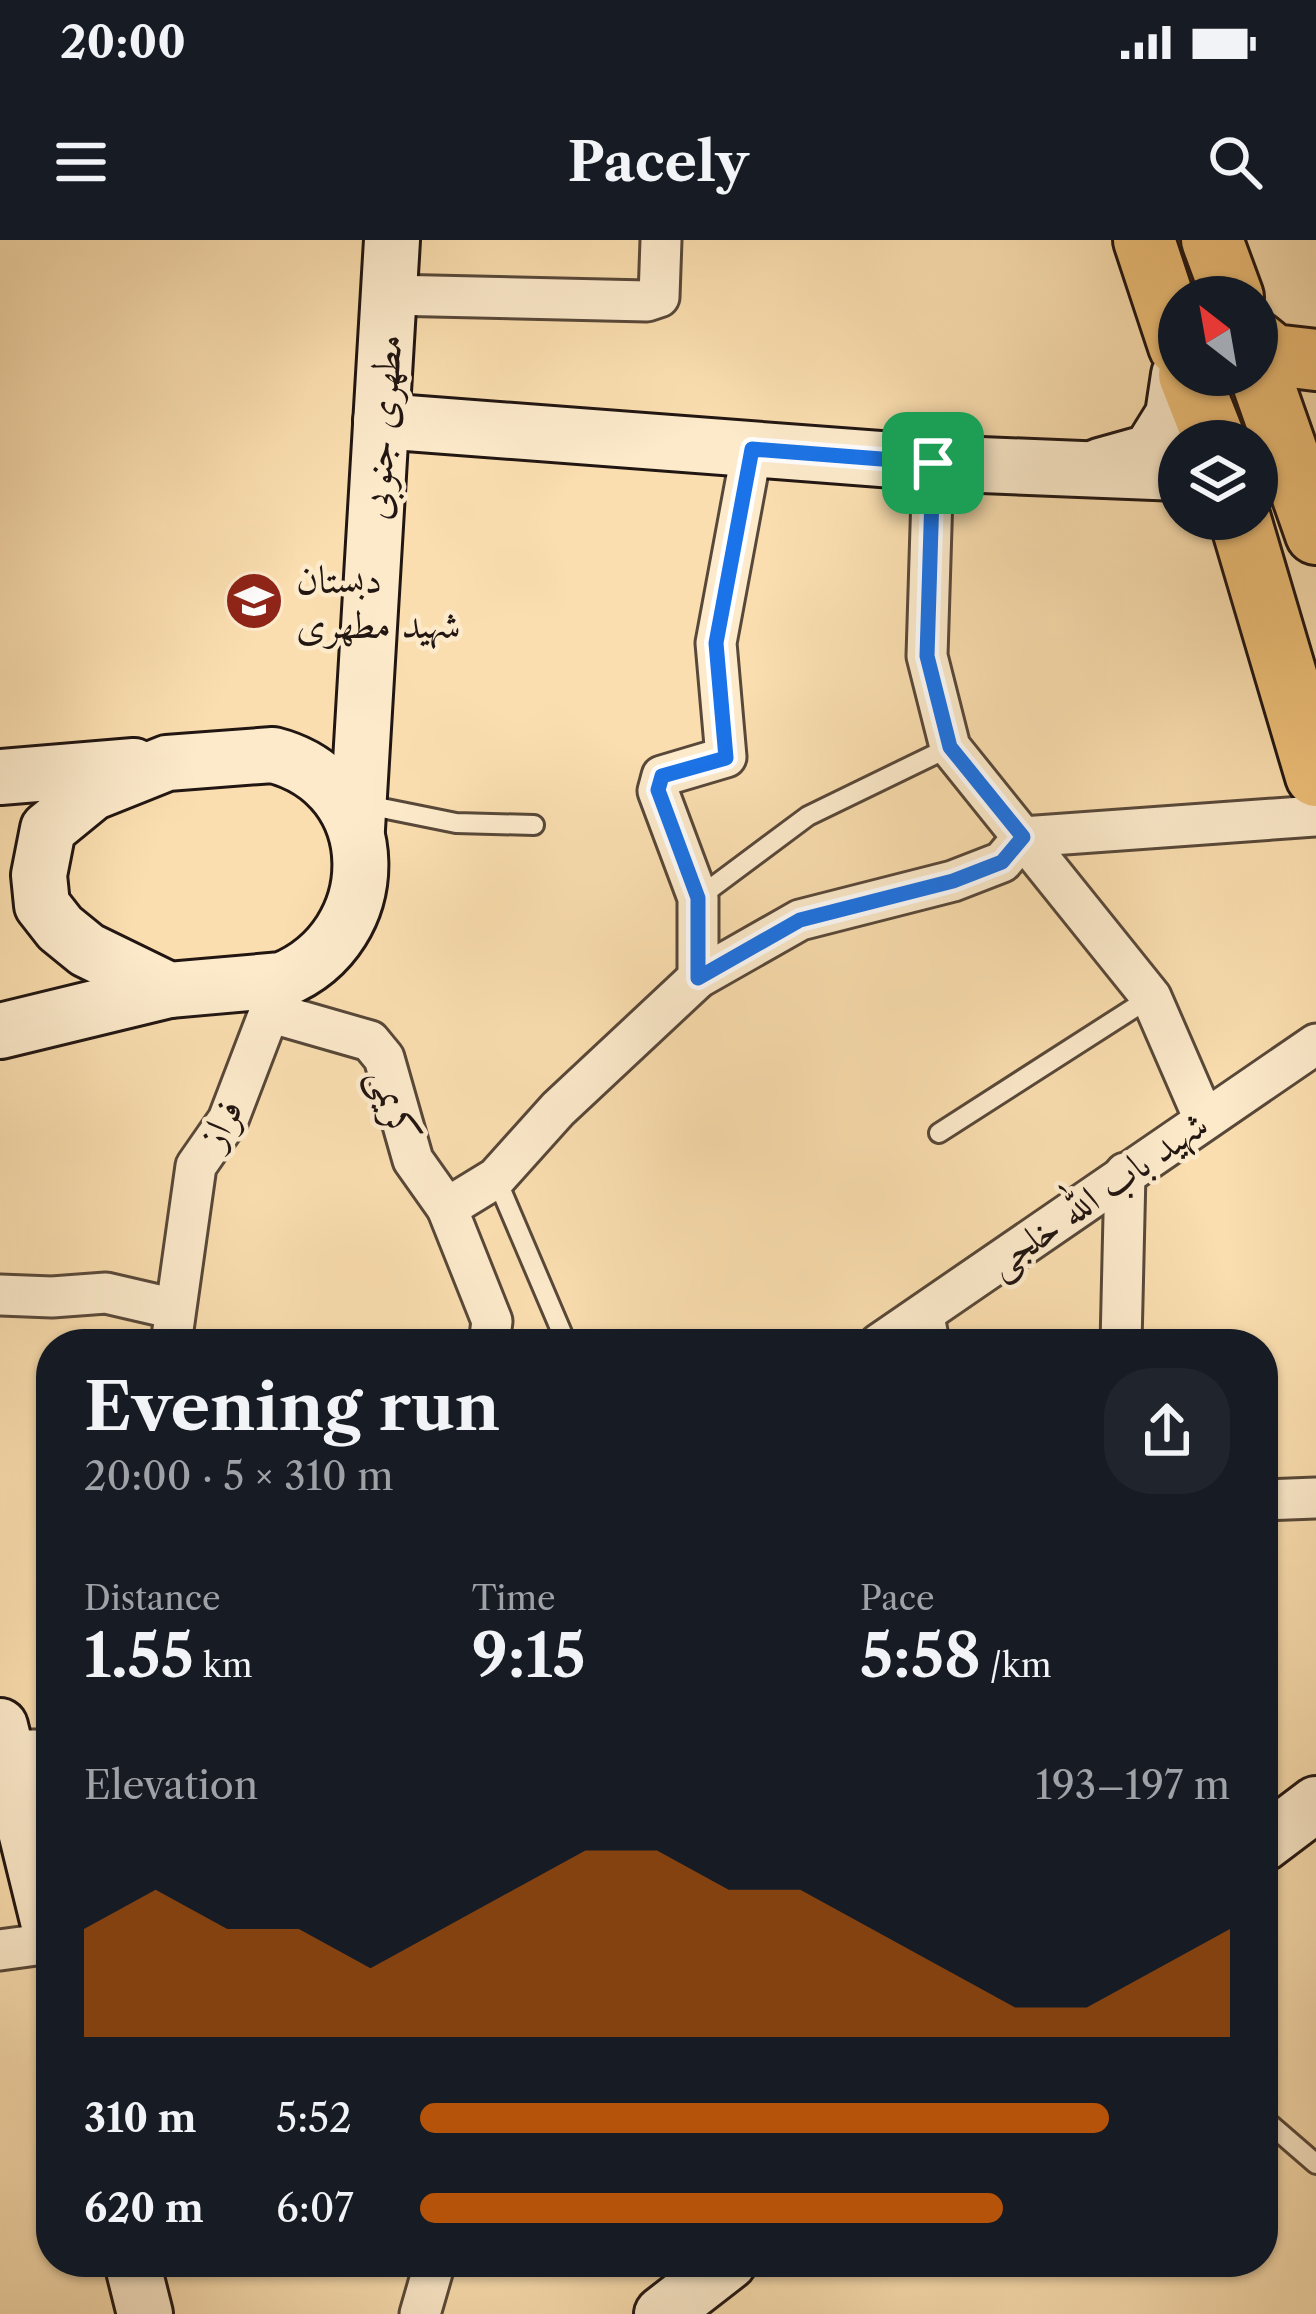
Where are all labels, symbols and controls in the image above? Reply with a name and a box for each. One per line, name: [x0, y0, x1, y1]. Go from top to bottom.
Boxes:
text: 20:00: [60, 14, 186, 70]
icon: menu: [48, 129, 114, 195]
text: Pacely: [567, 129, 749, 195]
icon: search: [1202, 129, 1268, 195]
north arrow: [1158, 276, 1278, 396]
map controls: [1158, 276, 1278, 540]
street label: مطهری جنوبی: [351, 333, 415, 522]
pin: [882, 412, 984, 514]
button: layers: [1158, 420, 1278, 540]
icon: arrive: [900, 430, 966, 496]
place label: دبستان شهید مطهری: [296, 555, 461, 650]
school or university icon: دبستان شهید مطهری: [223, 570, 285, 632]
street label: کریمی: [358, 1061, 430, 1149]
street label: فراز: [185, 1090, 254, 1160]
street label: شهید باب الله خلجی: [975, 1095, 1218, 1289]
text: Evening run: [84, 1366, 500, 1447]
button: share: [1104, 1368, 1230, 1494]
text: 20:00 · 5 × 310 m: [84, 1452, 393, 1500]
text: Distance: [84, 1578, 221, 1619]
text: Time: [472, 1578, 555, 1619]
text: Pace: [860, 1578, 935, 1619]
text: 1.55: [84, 1619, 194, 1693]
text: 9:15: [472, 1619, 586, 1693]
text: 5:58: [860, 1619, 981, 1693]
text: km: [194, 1645, 252, 1686]
text: /km: [981, 1645, 1052, 1686]
text: Elevation: [84, 1761, 258, 1809]
text: 193–197 m: [1036, 1761, 1230, 1809]
text: 310 m: [84, 2094, 197, 2142]
text: 5:52: [276, 2094, 352, 2142]
text: 620 m: [84, 2184, 204, 2232]
text: 6:07: [276, 2184, 354, 2232]

